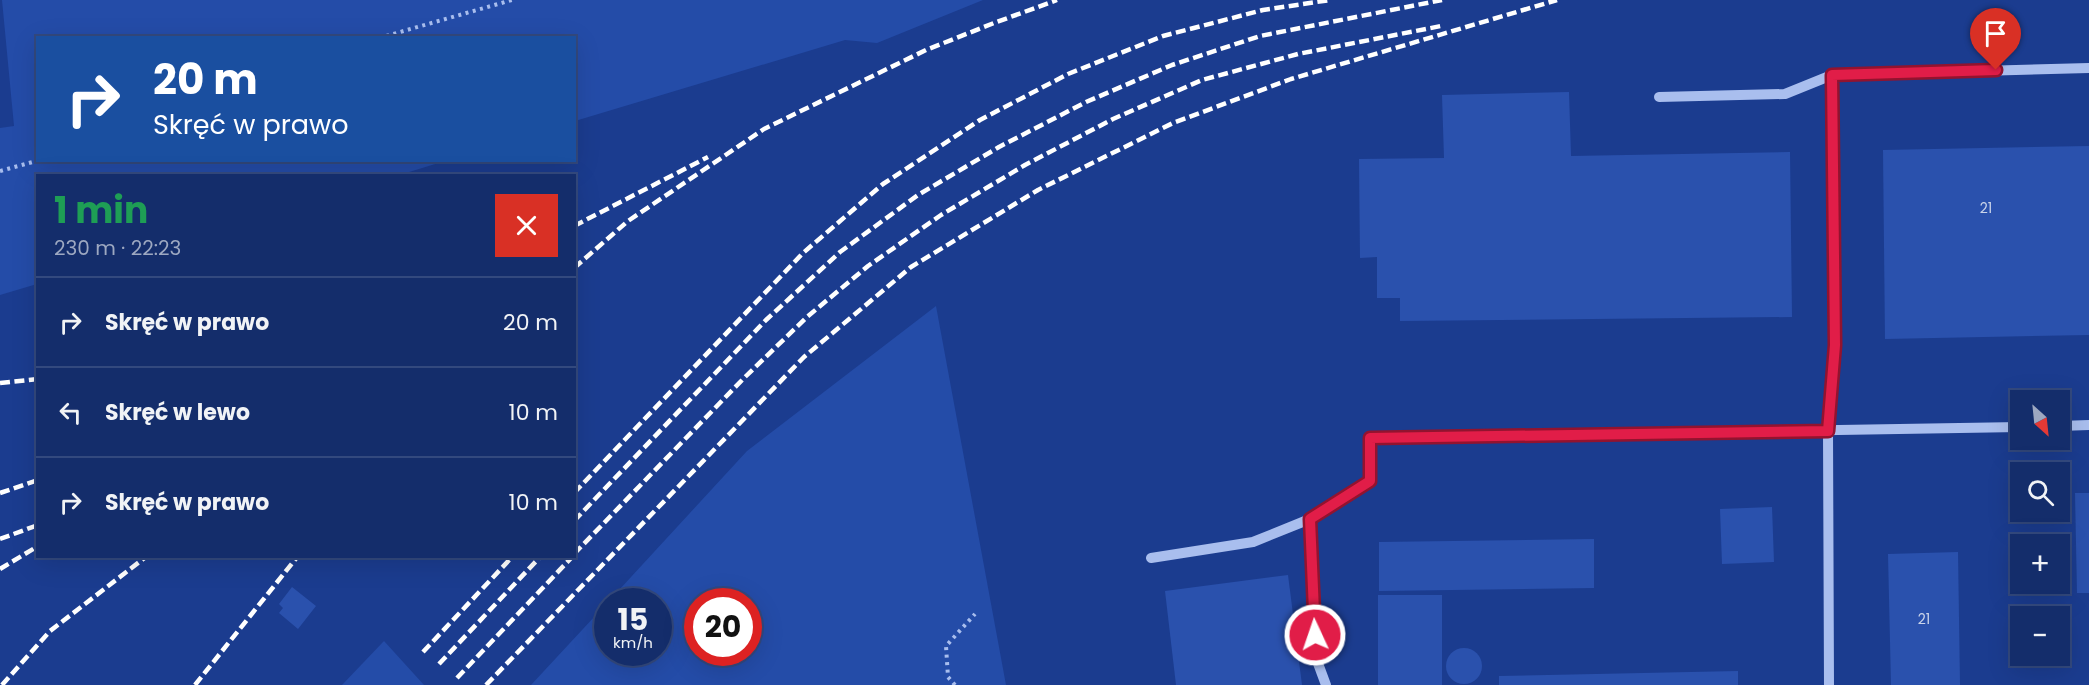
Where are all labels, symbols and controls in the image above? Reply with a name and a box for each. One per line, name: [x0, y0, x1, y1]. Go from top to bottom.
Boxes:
pin: [1970, 8, 2021, 70]
icon: arrive: [1979, 17, 2012, 50]
text: 20 m: [153, 50, 258, 109]
icon: right: [54, 60, 132, 138]
text: Skręć w prawo: [153, 106, 349, 143]
text: 1 min: [54, 185, 148, 236]
button: close: [495, 194, 558, 257]
house number: 21: [1980, 198, 1992, 218]
text: 230 m · 22:23: [54, 234, 181, 262]
icon: right: [54, 306, 87, 339]
text: Skręć w prawo: [105, 307, 269, 338]
text: 20 m: [503, 307, 558, 338]
north arrow: [2010, 390, 2070, 450]
map controls: [2010, 390, 2070, 666]
icon: left: [54, 396, 87, 429]
text: Skręć w lewo: [105, 397, 250, 428]
text: 10 m: [509, 397, 558, 428]
button: search: [2010, 462, 2070, 522]
icon: right: [54, 486, 87, 519]
text: Skręć w prawo: [105, 487, 269, 518]
text: 10 m: [509, 487, 558, 518]
button: +: [2010, 534, 2070, 594]
speed limit sign: 20: [684, 588, 762, 666]
text: 15: [618, 598, 648, 641]
position arrow: [1283, 603, 1347, 667]
button: −: [2010, 606, 2070, 666]
house number: 21: [1918, 609, 1930, 629]
text: km/h: [613, 632, 653, 653]

